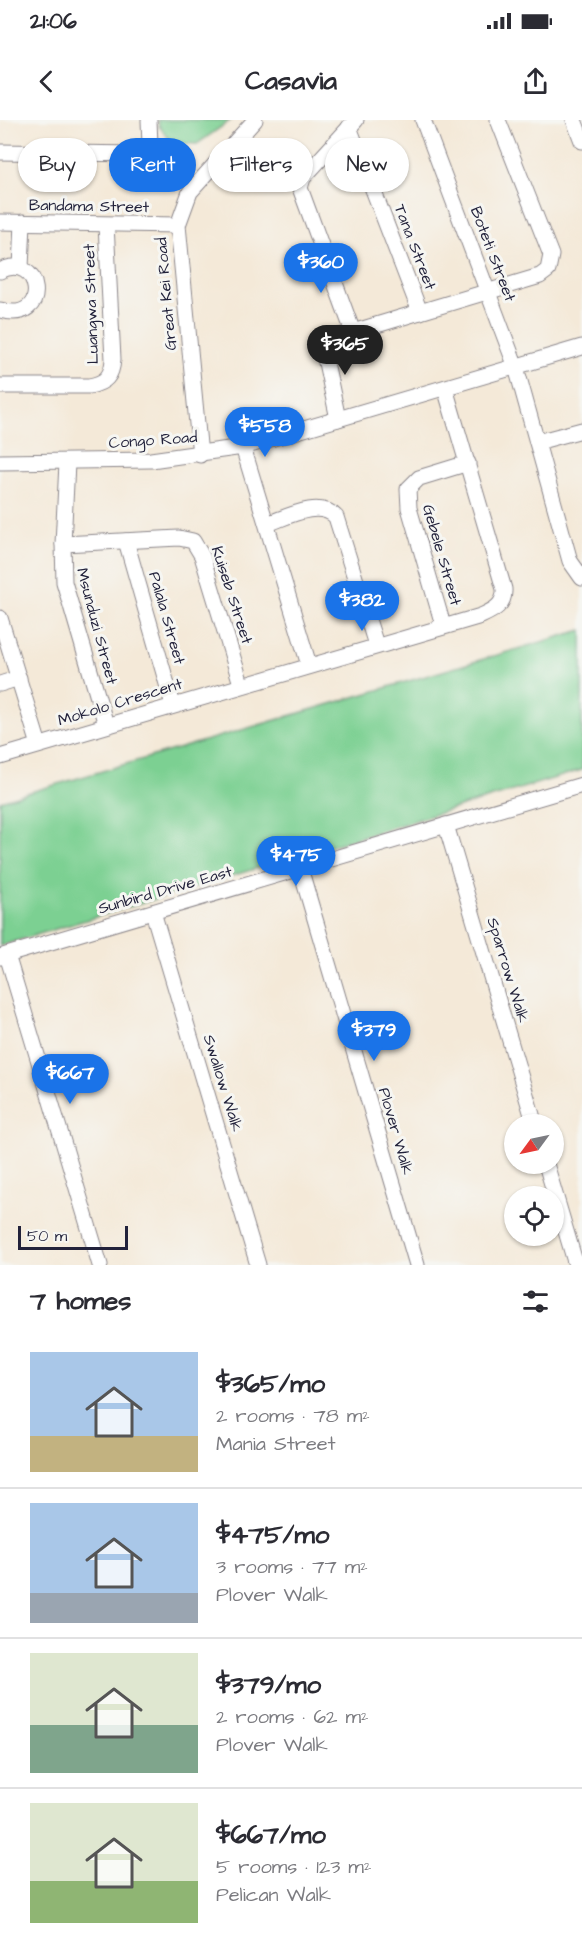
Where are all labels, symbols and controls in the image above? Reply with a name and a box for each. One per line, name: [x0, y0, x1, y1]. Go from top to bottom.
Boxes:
text: 21:06: [30, 6, 77, 37]
text: Casavia: [245, 62, 337, 100]
icon: back: [30, 65, 63, 98]
icon: share: [519, 65, 552, 98]
chip: Buy: [18, 138, 97, 192]
chip: Rent: [109, 138, 196, 192]
chip: Filters: [208, 138, 313, 192]
chip: New: [325, 138, 409, 192]
street label: Bandama Street: [29, 194, 150, 218]
street label: Tana Street: [389, 201, 442, 293]
street label: Boteti Street: [465, 203, 521, 305]
street label: Great Kei Road: [150, 237, 182, 351]
street label: Luangwa Street: [78, 243, 105, 365]
pin: $360: [285, 243, 357, 294]
text: $360: [298, 248, 344, 276]
pin: $365: [309, 325, 381, 376]
text: $365: [321, 330, 369, 358]
pin: $558: [229, 407, 301, 458]
text: $558: [239, 412, 291, 440]
street label: Congo Road: [108, 426, 198, 455]
street label: Gebele Street: [417, 502, 467, 609]
street label: Kuiseb Street: [206, 543, 258, 647]
street label: Msunduzi Street: [71, 565, 123, 687]
street label: Palala Street: [143, 569, 191, 667]
pin: $382: [326, 581, 398, 632]
text: $382: [339, 586, 385, 614]
street label: Mokolo Crescent: [55, 672, 185, 731]
pin: $475: [260, 836, 332, 887]
text: $475: [270, 841, 322, 869]
street label: Sunbird Drive East: [95, 860, 235, 920]
street label: Sparrow Walk: [482, 915, 534, 1025]
pin: $379: [338, 1011, 410, 1062]
text: $379: [352, 1016, 397, 1044]
street label: Swallow Walk: [198, 1032, 248, 1134]
pin: $667: [34, 1054, 106, 1105]
text: $667: [46, 1059, 94, 1087]
street label: Plover Walk: [373, 1085, 419, 1177]
north arrow: [504, 1114, 564, 1174]
map controls: [504, 1114, 564, 1246]
button: locate: [504, 1186, 564, 1246]
scale bar: [18, 1223, 128, 1250]
text: 50 m: [27, 1225, 67, 1247]
text: 7 homes: [30, 1283, 131, 1319]
icon: filters: [519, 1285, 552, 1318]
text: $365/mo: [216, 1366, 325, 1402]
icon: home: [78, 1376, 150, 1448]
text: 2 rooms · 78 m²: [216, 1402, 370, 1430]
text: Mania Street: [216, 1430, 336, 1458]
text: $475/mo: [216, 1517, 329, 1553]
icon: home: [78, 1527, 150, 1599]
text: 3 rooms · 77 m²: [216, 1553, 368, 1581]
text: Plover Walk: [216, 1581, 328, 1609]
text: $379/mo: [216, 1667, 321, 1703]
icon: home: [78, 1677, 150, 1749]
text: 2 rooms · 62 m²: [216, 1703, 368, 1731]
text: Plover Walk: [216, 1731, 328, 1759]
text: $667/mo: [216, 1817, 326, 1853]
icon: home: [78, 1827, 150, 1899]
text: 5 rooms · 123 m²: [216, 1853, 371, 1881]
text: Pelican Walk: [216, 1881, 331, 1909]

